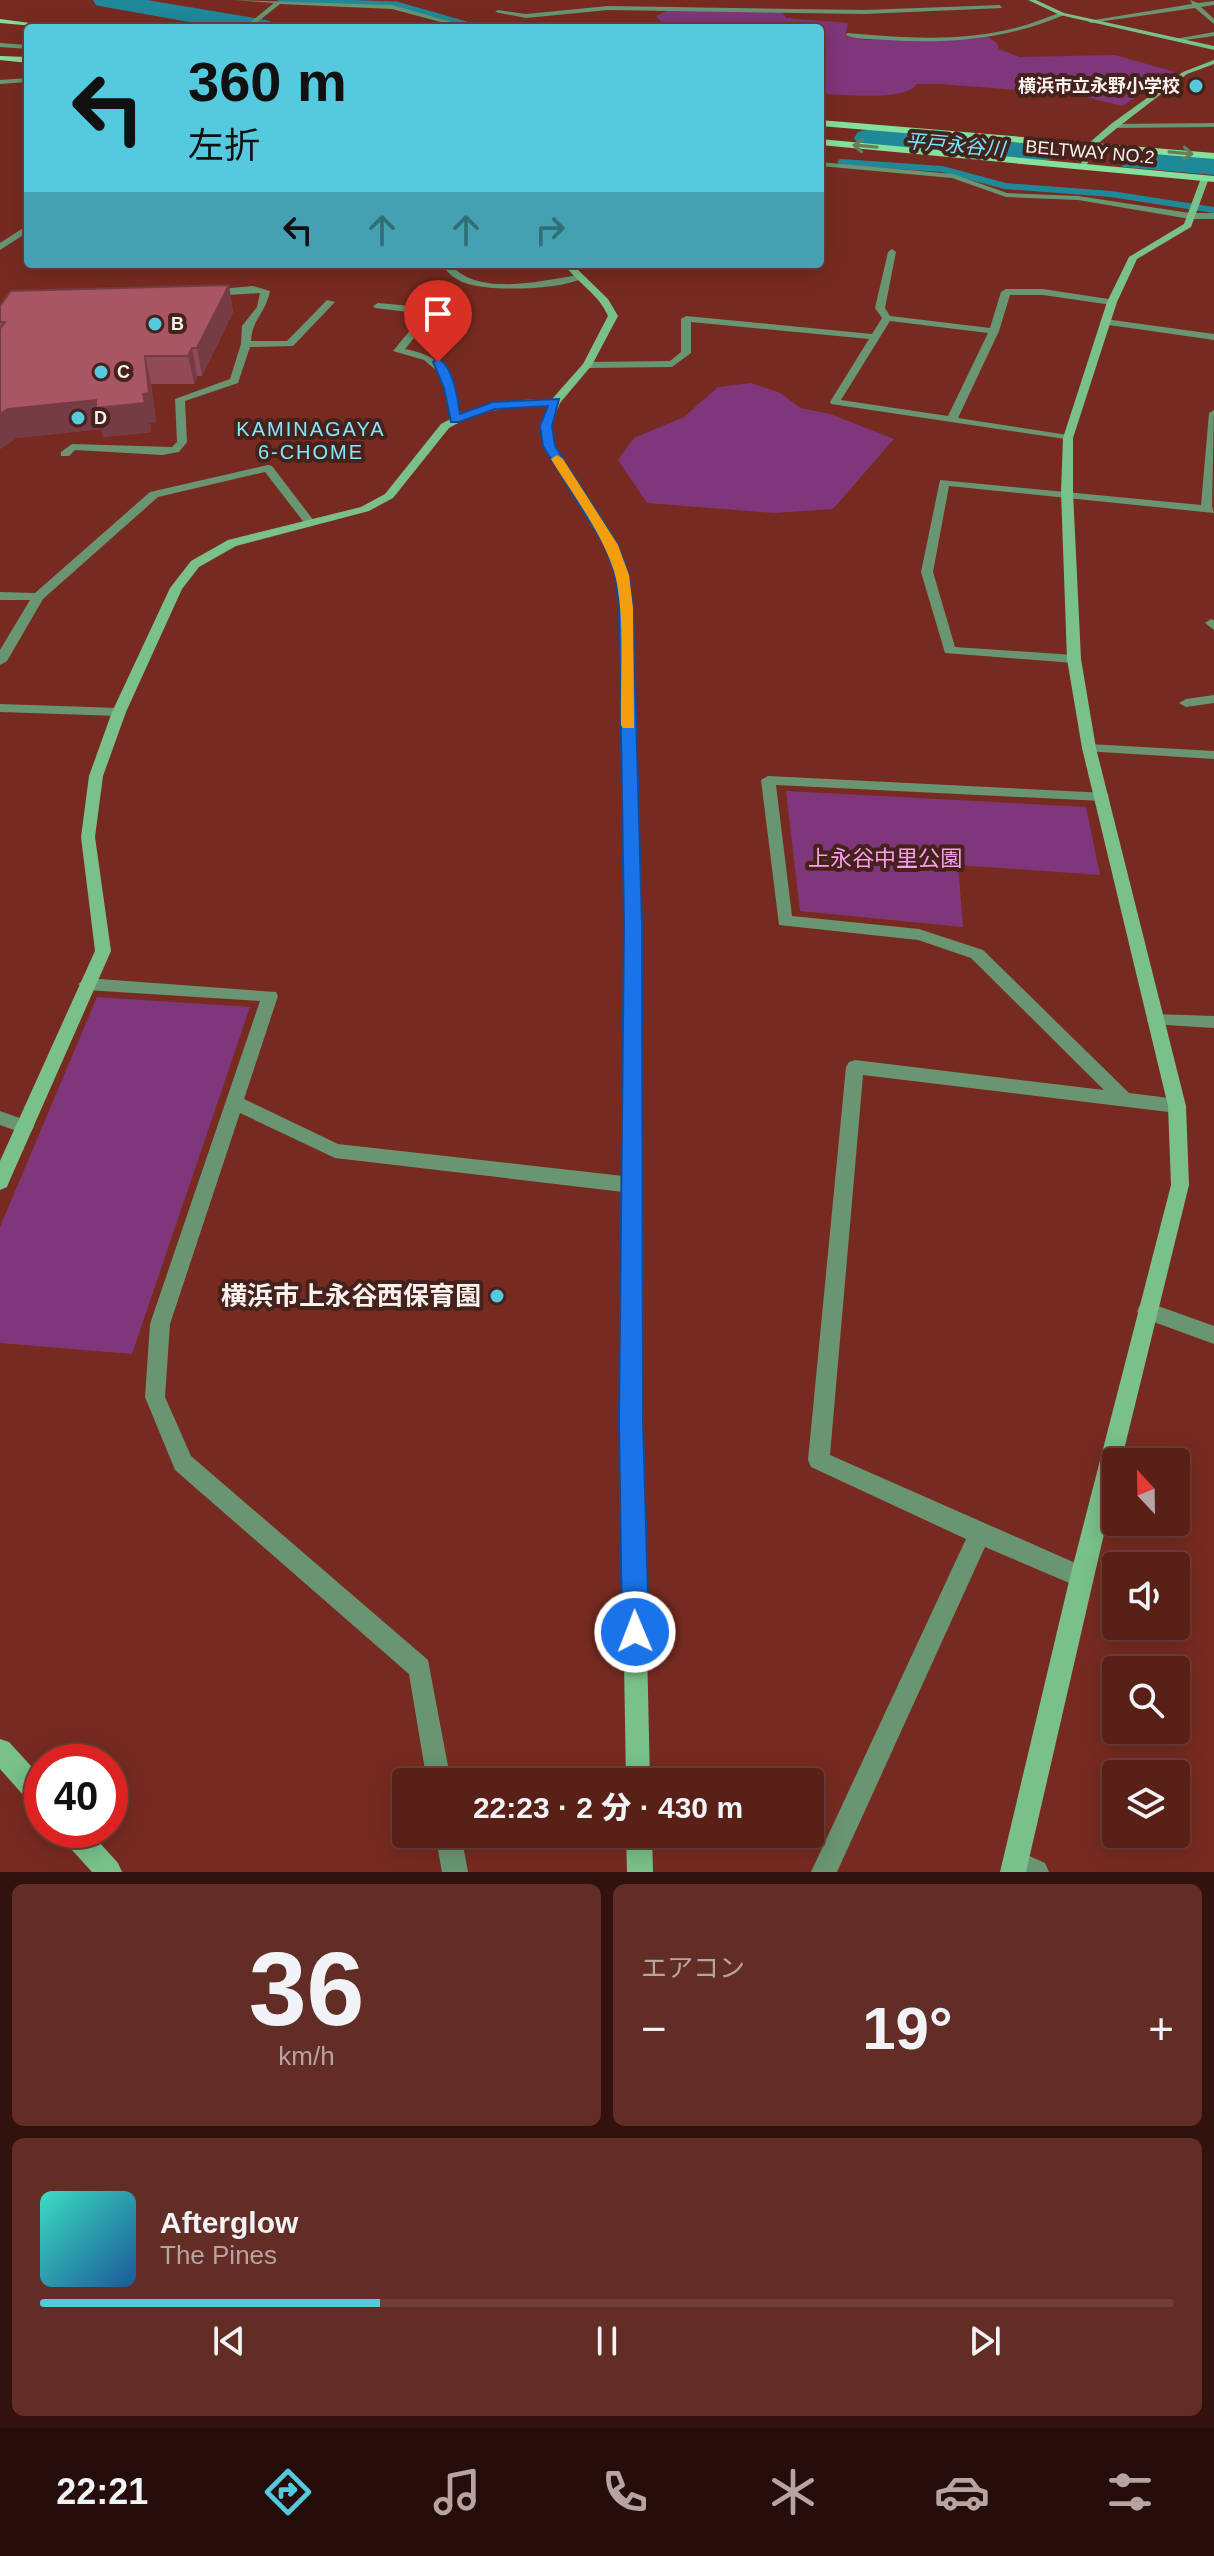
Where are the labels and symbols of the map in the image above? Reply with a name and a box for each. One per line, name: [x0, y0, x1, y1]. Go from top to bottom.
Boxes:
place label: 横浜市立永野小学校: [1018, 76, 1180, 96]
marker: 横浜市立永野小学校: [1187, 77, 1205, 95]
water label: 平戸永谷川: [904, 130, 1008, 160]
street label: BELTWAY NO.2: [1025, 136, 1155, 168]
one-way arrow: [852, 138, 879, 153]
one-way arrow: [1167, 146, 1194, 161]
pin: [404, 280, 472, 362]
place label: B: [171, 314, 184, 334]
marker: B: [146, 315, 164, 333]
place label: C: [117, 362, 130, 382]
marker: C: [92, 363, 110, 381]
place label: D: [94, 408, 107, 428]
marker: D: [69, 409, 87, 427]
district label: KAMINAGAYA 6-CHOME: [236, 418, 386, 463]
park label: 上永谷中里公園: [808, 846, 962, 871]
place label: 横浜市上永谷西保育園: [221, 1281, 481, 1311]
marker: 横浜市上永谷西保育園: [488, 1287, 506, 1305]
north arrow: [1102, 1448, 1190, 1536]
position arrow: [593, 1590, 677, 1674]
speed limit sign: 40: [24, 1744, 128, 1848]

